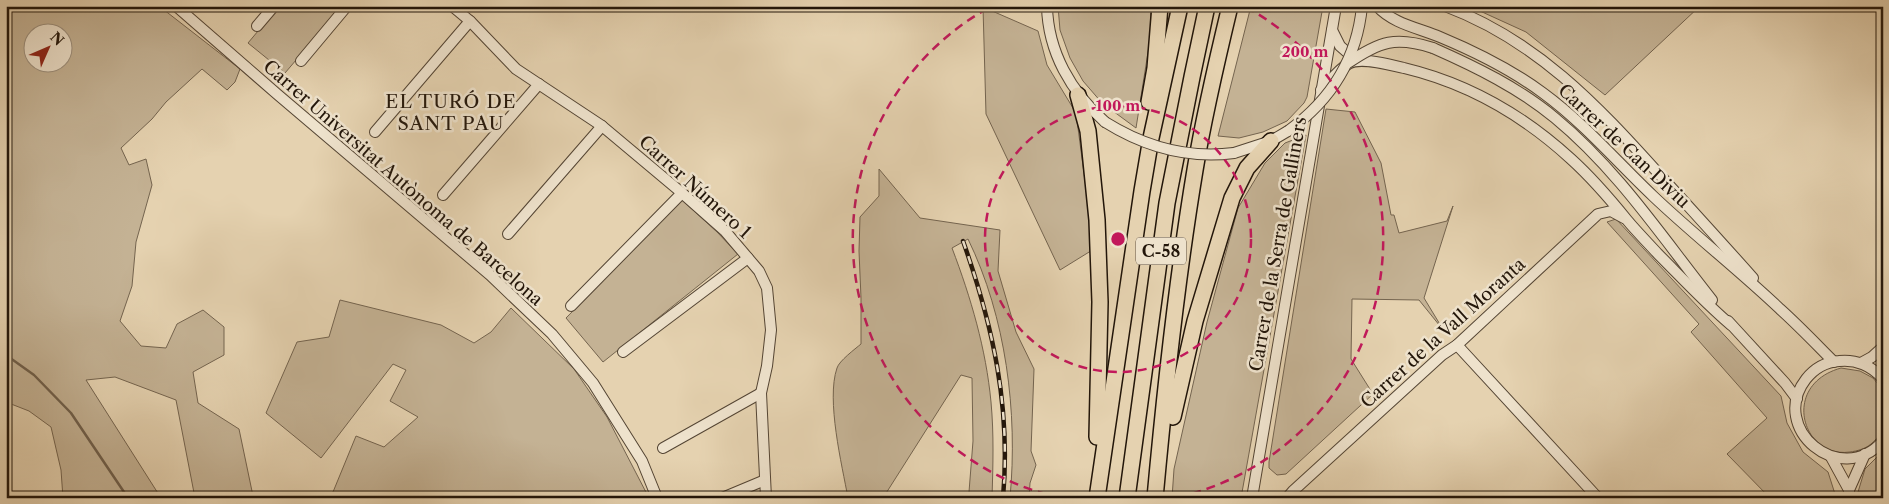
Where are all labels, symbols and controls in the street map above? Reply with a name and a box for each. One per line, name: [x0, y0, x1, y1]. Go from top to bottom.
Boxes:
north arrow: [22, 22, 72, 72]
text: N: [47, 28, 68, 49]
text: 200 m: [1282, 42, 1328, 61]
street label: Carrer Universitat Autònoma de Barcelona: [259, 55, 548, 311]
street label: Carrer de Can Diviu: [1554, 79, 1694, 213]
district label: EL TURÓ DE SANT PAU: [385, 90, 517, 135]
text: 100 m: [1096, 96, 1140, 115]
street label: Carrer de la Serra de Galliners: [1245, 115, 1311, 373]
street label: Carrer Número 1: [634, 131, 756, 243]
centre of rings: [1109, 230, 1127, 248]
road number: C-58: [1136, 238, 1186, 264]
street label: Carrer de la Vall Moranta: [1356, 253, 1530, 413]

